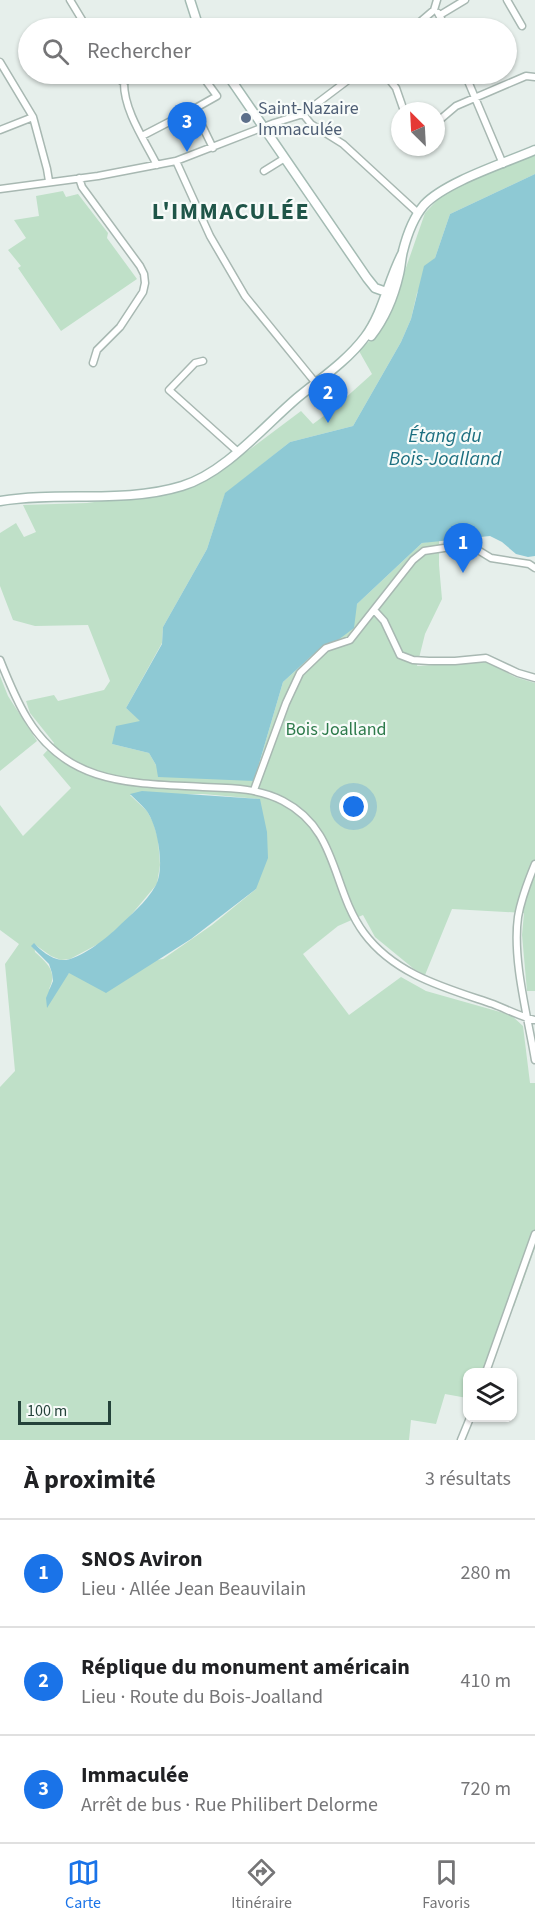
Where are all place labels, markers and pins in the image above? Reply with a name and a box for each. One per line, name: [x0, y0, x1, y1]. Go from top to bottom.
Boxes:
place label: Saint-Nazaire Immaculée: [258, 96, 359, 142]
pin: 3: [168, 102, 207, 152]
marker: Saint-Nazaire Immaculée: [239, 111, 253, 125]
pin: 2: [308, 374, 348, 423]
pin: 1: [444, 524, 482, 573]

